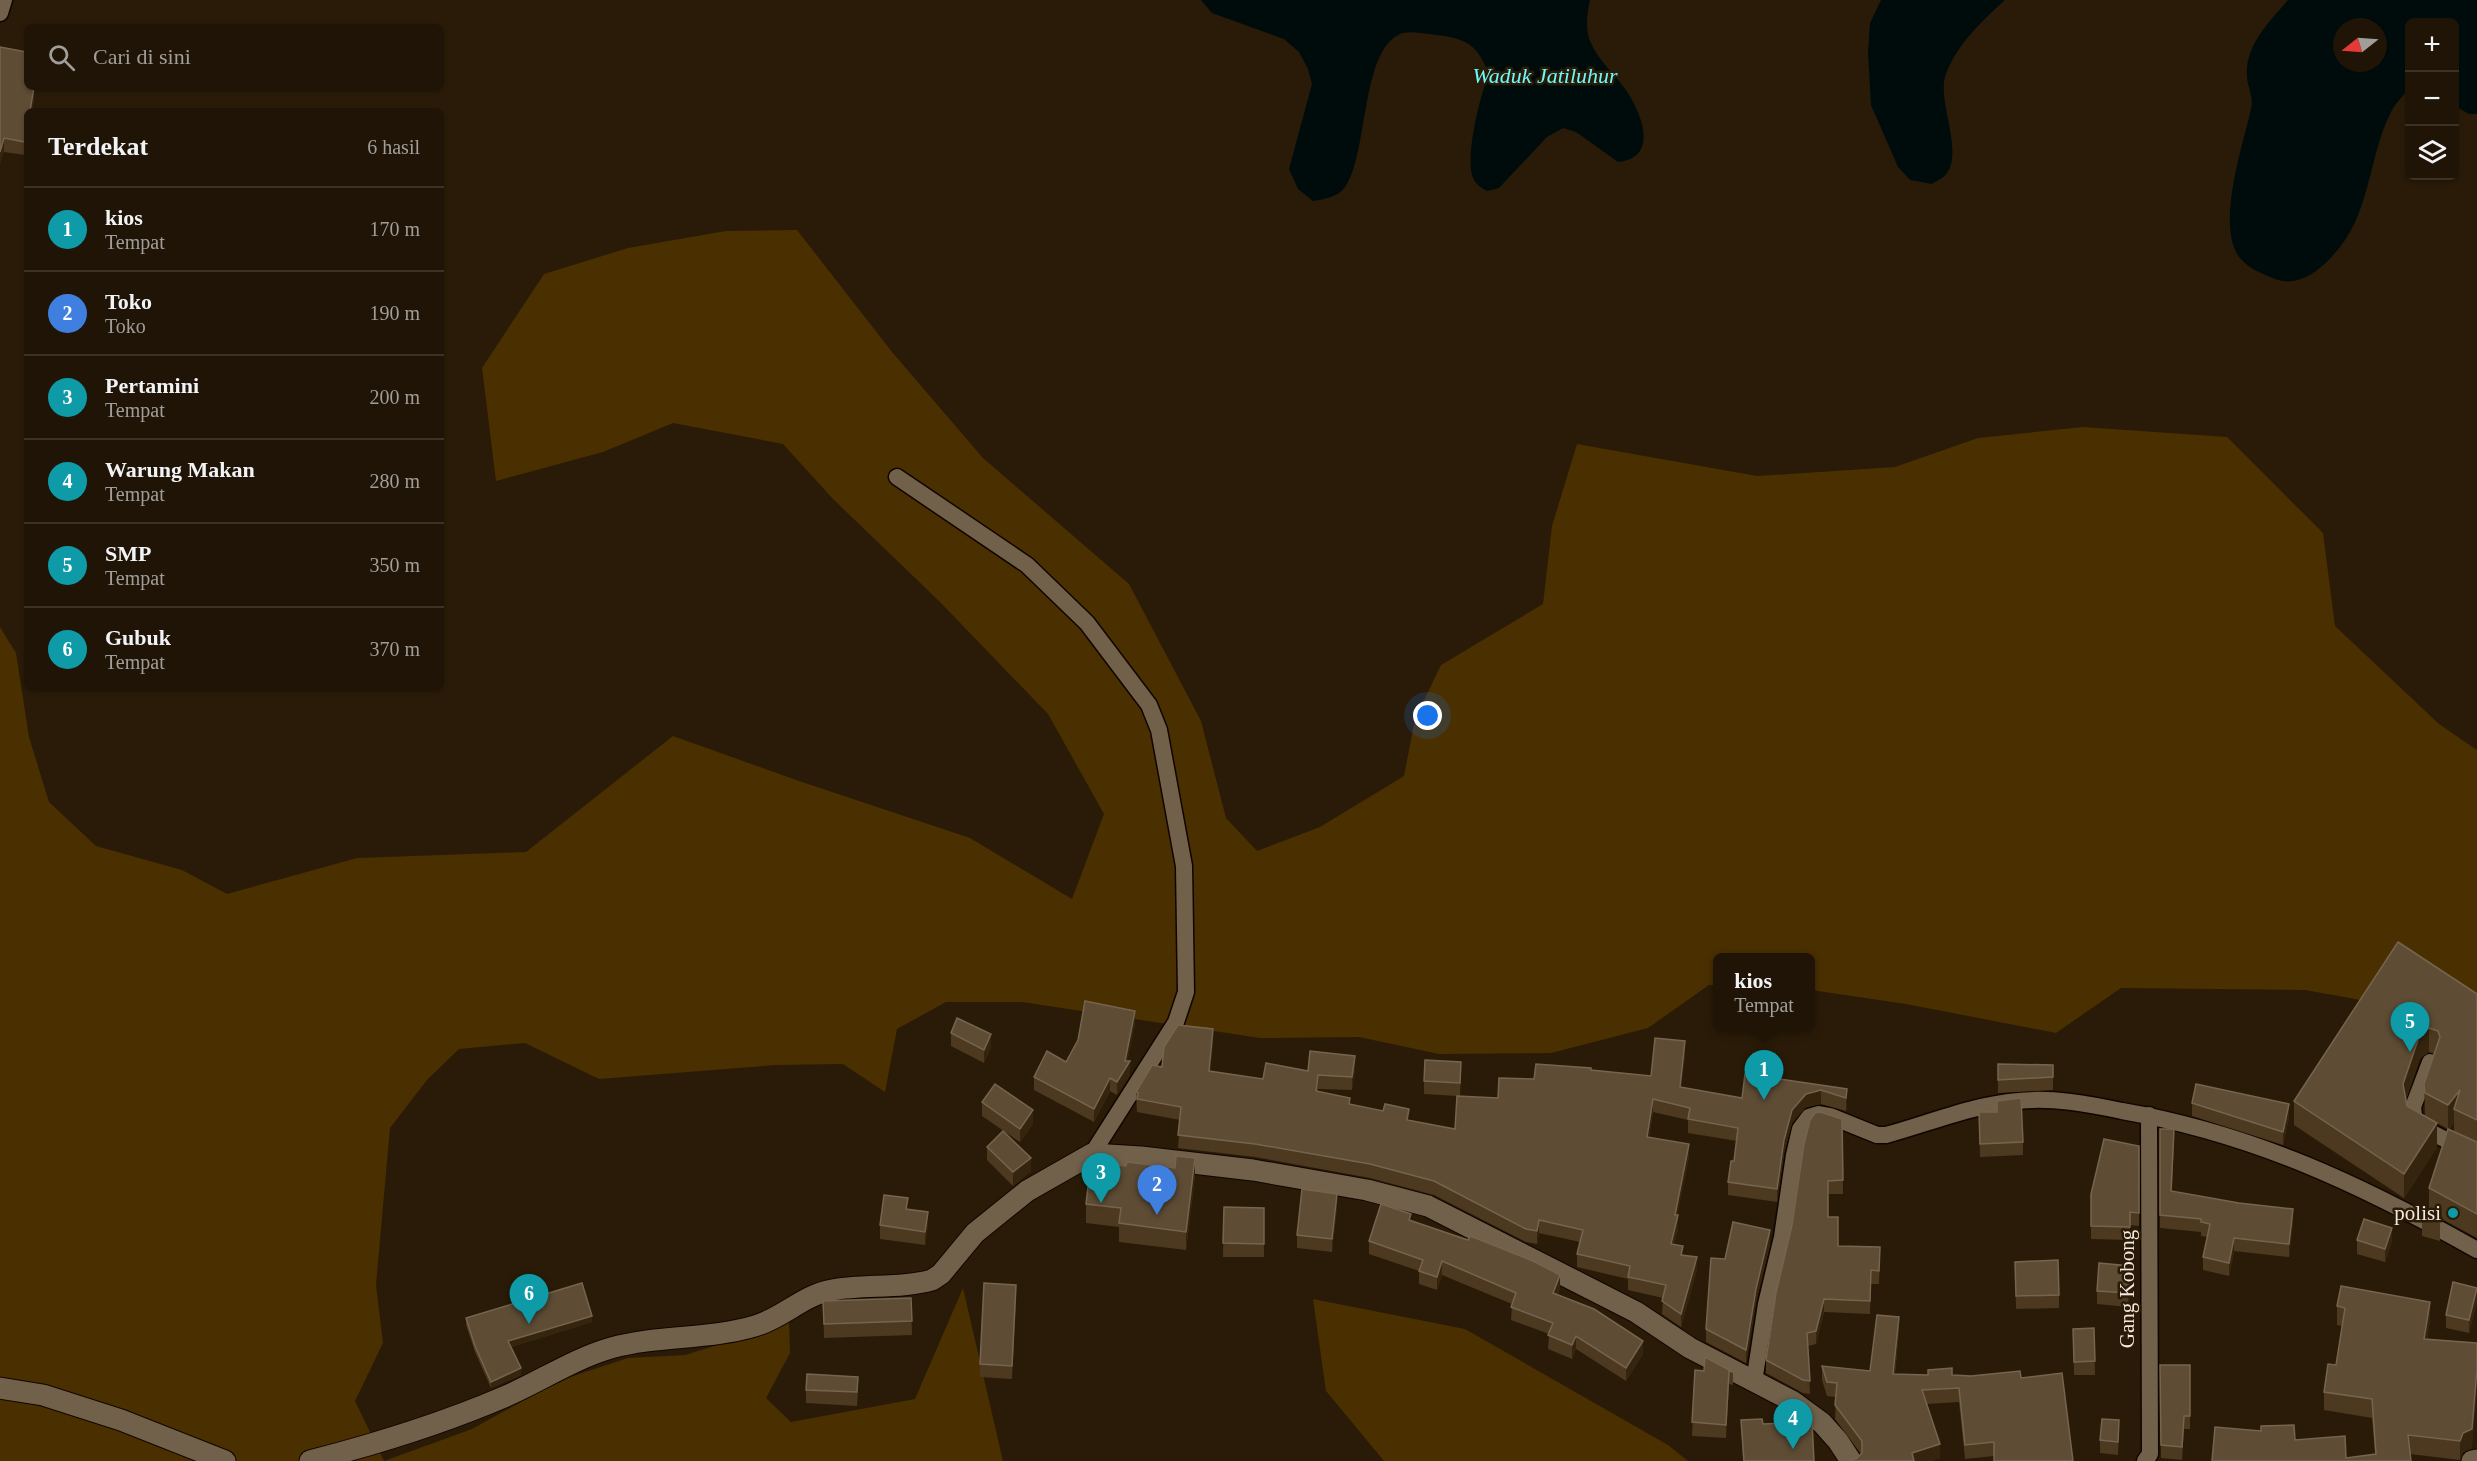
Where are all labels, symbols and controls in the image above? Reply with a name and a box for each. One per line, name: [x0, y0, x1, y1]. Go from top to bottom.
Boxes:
north arrow: [2333, 18, 2387, 72]
map controls: [2405, 18, 2459, 180]
button: +: [2405, 18, 2459, 72]
search box: [24, 24, 444, 90]
icon: search: [45, 41, 78, 74]
text: Cari di sini: [93, 44, 191, 69]
water label: Waduk Jatiluhur: [1472, 63, 1618, 88]
button: −: [2405, 72, 2459, 126]
button: layers: [2405, 126, 2459, 180]
text: Terdekat: [48, 132, 148, 161]
text: 6 hasil: [367, 136, 420, 158]
text: kios: [105, 205, 143, 230]
text: 1: [63, 218, 73, 240]
text: 170 m: [369, 218, 420, 240]
text: Tempat: [105, 231, 165, 253]
text: Toko: [105, 289, 152, 314]
text: 2: [63, 302, 73, 324]
text: 190 m: [369, 302, 420, 324]
text: Toko: [105, 315, 146, 337]
text: Pertamini: [105, 373, 199, 398]
text: 3: [63, 386, 73, 408]
text: 200 m: [369, 386, 420, 408]
text: Tempat: [105, 399, 165, 421]
text: Warung Makan: [105, 457, 255, 482]
text: 4: [63, 470, 73, 492]
text: 280 m: [369, 470, 420, 492]
text: Tempat: [105, 483, 165, 505]
text: SMP: [105, 541, 151, 566]
text: 5: [63, 554, 73, 576]
text: 350 m: [369, 554, 420, 576]
text: Tempat: [105, 567, 165, 589]
text: Gubuk: [105, 625, 171, 650]
text: 6: [63, 638, 73, 660]
text: 370 m: [369, 638, 420, 660]
text: Tempat: [105, 651, 165, 673]
your location: [1413, 701, 1442, 730]
popup: [1713, 953, 1815, 1031]
text: kios: [1734, 968, 1772, 993]
text: Tempat: [1734, 994, 1794, 1016]
pin: 5: [2390, 1002, 2430, 1052]
pin: 1: [1744, 1050, 1784, 1100]
pin: 3: [1082, 1154, 1120, 1203]
pin: 2: [1138, 1166, 1176, 1215]
place label: polisi: [2394, 1201, 2441, 1225]
marker: polisi: [2446, 1206, 2460, 1220]
street label: Gang Kobong: [2115, 1229, 2139, 1348]
pin: 6: [510, 1274, 548, 1324]
pin: 4: [1774, 1400, 1812, 1449]

